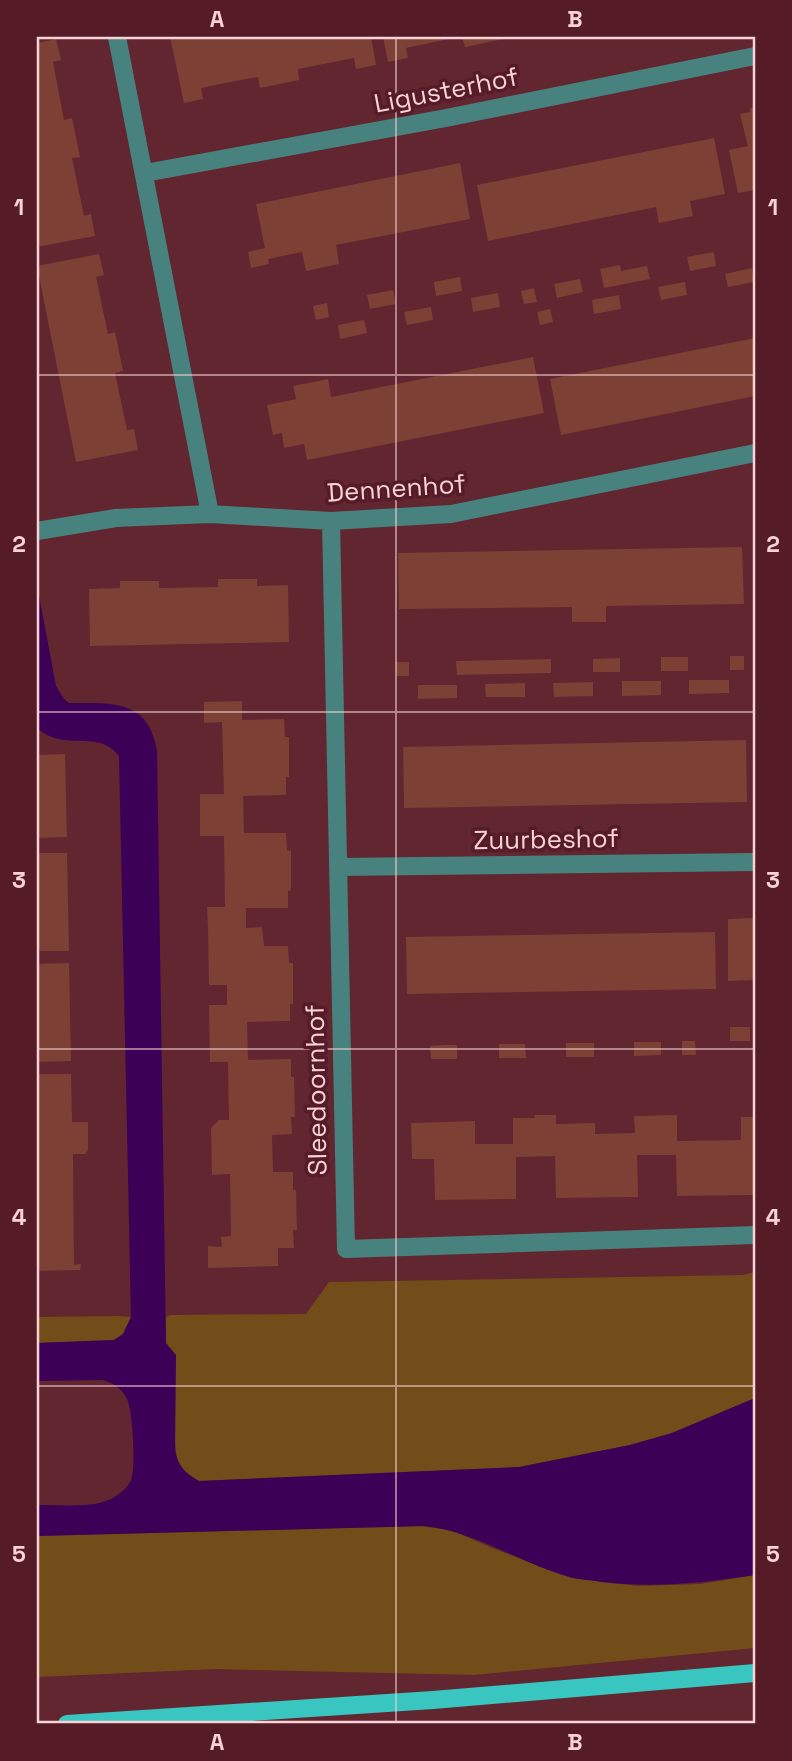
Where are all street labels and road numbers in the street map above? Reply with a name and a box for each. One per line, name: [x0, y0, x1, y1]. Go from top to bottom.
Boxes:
street label: Ligusterhof: [371, 59, 521, 121]
street label: Dennenhof: [326, 466, 466, 510]
street label: Zuurbeshof: [473, 821, 619, 857]
street label: Sleedoornhof: [298, 1004, 334, 1176]

